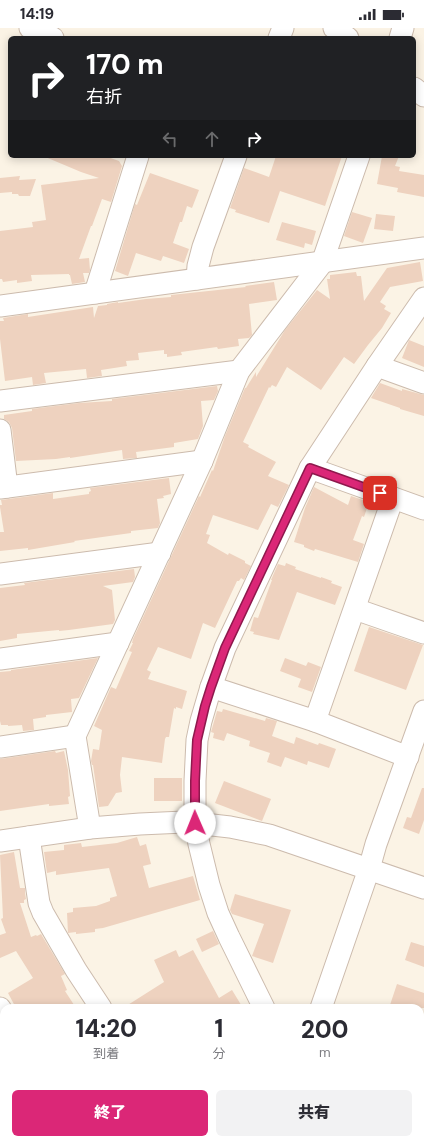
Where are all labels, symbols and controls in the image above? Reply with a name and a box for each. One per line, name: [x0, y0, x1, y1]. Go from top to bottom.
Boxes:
text: 14:19: [20, 4, 54, 24]
text: 170 m: [86, 46, 164, 83]
icon: right: [20, 52, 72, 104]
text: 右折: [86, 85, 122, 109]
icon: left: [159, 128, 181, 150]
icon: ahead: [201, 128, 223, 150]
icon: right: [243, 128, 265, 150]
pin: [363, 476, 397, 510]
icon: arrive: [369, 482, 391, 504]
position arrow: [174, 802, 216, 844]
text: 14:20: [75, 1013, 137, 1044]
text: 1: [215, 1013, 223, 1044]
text: 200: [301, 1014, 349, 1045]
text: m: [319, 1044, 331, 1061]
text: 到着: [93, 1045, 119, 1062]
text: 分: [212, 1045, 225, 1062]
button: 終了: [12, 1090, 208, 1136]
button: 共有: [216, 1090, 412, 1136]

